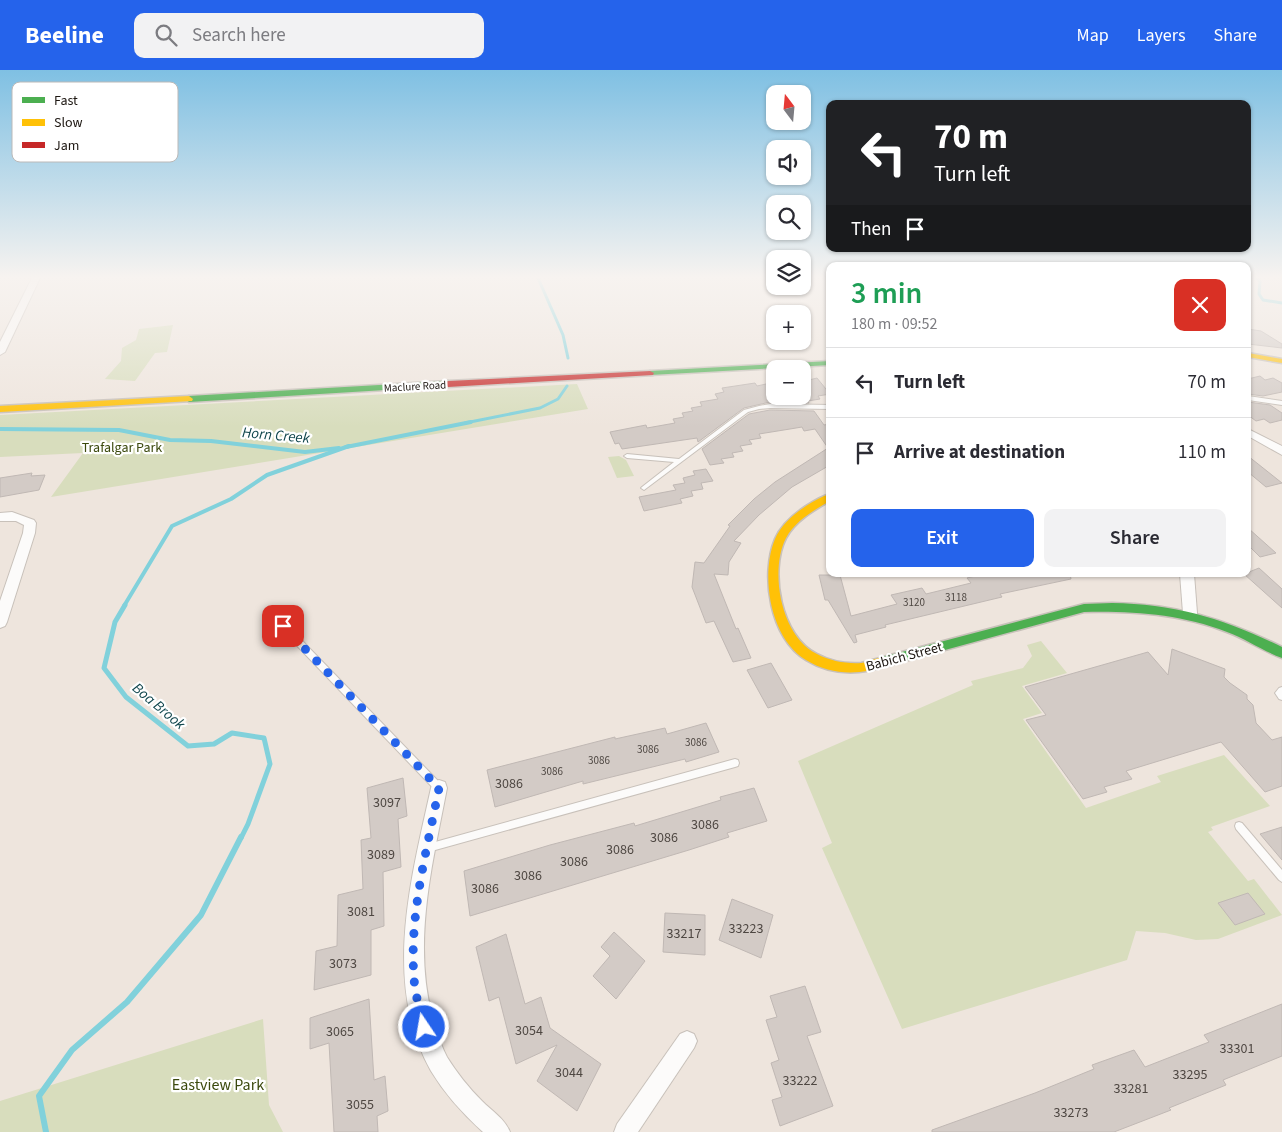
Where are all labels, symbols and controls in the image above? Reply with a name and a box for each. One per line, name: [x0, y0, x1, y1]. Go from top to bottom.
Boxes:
search box: [134, 13, 484, 58]
text: Beeline: [25, 18, 104, 53]
icon: search: [152, 21, 180, 49]
text: Search here: [192, 22, 286, 49]
text: Map: [1077, 23, 1109, 48]
text: Layers: [1137, 23, 1186, 48]
text: Share: [1214, 23, 1257, 48]
legend: [12, 82, 178, 162]
north arrow: [766, 85, 811, 130]
map controls: [766, 85, 811, 405]
text: Fast: [54, 91, 78, 111]
text: 70 m: [934, 112, 1008, 162]
text: Slow: [54, 113, 83, 133]
icon: left: [851, 120, 916, 185]
text: Jam: [54, 136, 79, 156]
button: sound: [766, 140, 811, 185]
text: Turn left: [934, 158, 1010, 190]
button: search: [766, 195, 811, 240]
icon: arrive: [901, 215, 929, 243]
text: Then: [851, 216, 891, 243]
button: layers: [766, 250, 811, 295]
text: 3 min: [851, 272, 922, 315]
button: close: [1174, 279, 1226, 331]
button: +: [766, 305, 811, 350]
text: 180 m · 09:52: [851, 313, 938, 335]
button: −: [766, 360, 811, 405]
icon: left: [851, 369, 879, 397]
text: Turn left: [894, 369, 965, 396]
text: 70 m: [1188, 369, 1226, 396]
street label: Maclure Road: [384, 377, 447, 396]
water label: Horn Creek: [241, 422, 312, 449]
park label: Trafalgar Park: [82, 438, 162, 458]
icon: arrive: [851, 439, 879, 467]
text: Arrive at destination: [894, 439, 1065, 466]
text: 110 m: [1178, 439, 1226, 466]
button: Exit: [851, 509, 1034, 567]
button: Share: [1044, 509, 1226, 567]
house number: 3118: [945, 590, 967, 605]
house number: 3120: [903, 595, 925, 610]
pin: [262, 605, 304, 647]
icon: arrive: [269, 612, 297, 640]
street label: Babich Street: [864, 637, 945, 677]
water label: Boa Brook: [128, 678, 190, 735]
house number: 3086: [685, 735, 707, 750]
house number: 3086: [637, 742, 659, 757]
house number: 3086: [588, 753, 610, 768]
house number: 3086: [541, 764, 563, 779]
house number: 3086: [495, 774, 523, 794]
house number: 3097: [373, 793, 401, 813]
house number: 3086: [691, 815, 719, 835]
house number: 3086: [650, 828, 678, 848]
house number: 3086: [606, 840, 634, 860]
house number: 3089: [367, 845, 395, 865]
house number: 3086: [560, 852, 588, 872]
house number: 3086: [514, 866, 542, 886]
house number: 3086: [471, 879, 499, 899]
house number: 3081: [347, 902, 375, 922]
house number: 33223: [729, 919, 763, 939]
house number: 33217: [667, 924, 701, 944]
house number: 3073: [329, 954, 357, 974]
position arrow: [397, 1000, 449, 1052]
house number: 3054: [515, 1021, 543, 1041]
house number: 3065: [326, 1022, 354, 1042]
house number: 33301: [1220, 1039, 1254, 1059]
house number: 3044: [555, 1063, 583, 1083]
house number: 33295: [1173, 1065, 1207, 1085]
house number: 33222: [783, 1071, 817, 1091]
park label: Eastview Park: [172, 1074, 264, 1096]
house number: 33281: [1114, 1079, 1148, 1099]
house number: 3055: [346, 1095, 374, 1115]
house number: 33273: [1054, 1103, 1088, 1123]

